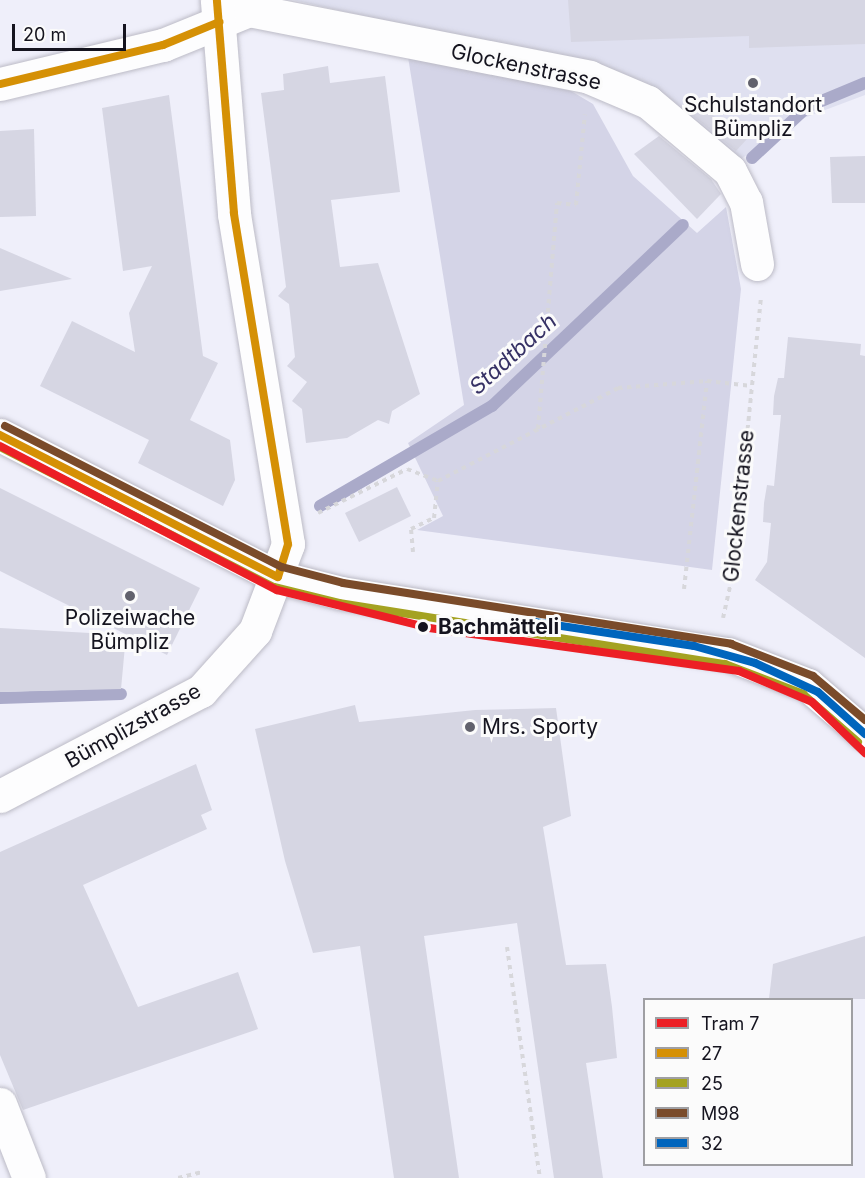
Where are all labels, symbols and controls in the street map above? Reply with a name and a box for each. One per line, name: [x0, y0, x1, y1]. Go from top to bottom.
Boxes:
scale bar: [15, 12, 129, 50]
text: 20 m: [23, 24, 66, 45]
street label: Glockenstrasse: [448, 39, 604, 95]
marker: Schulstandort Bümpliz: [746, 76, 760, 90]
place label: Schulstandort Bümpliz: [684, 92, 822, 142]
water label: Stadtbach: [464, 308, 562, 400]
street label: Glockenstrasse: [718, 429, 760, 583]
marker: Polizeiwache Bümpliz: [123, 589, 137, 603]
place label: Polizeiwache Bümpliz: [65, 605, 195, 655]
place label: Bachmätteli: [438, 614, 559, 640]
marker: Bachmätteli: [413, 617, 433, 637]
street label: Bümplizstrasse: [61, 678, 205, 774]
place label: Mrs. Sporty: [482, 714, 598, 740]
marker: Mrs. Sporty: [463, 720, 477, 734]
legend: [643, 998, 853, 1166]
text: Tram 7: [701, 1013, 760, 1034]
text: 27: [701, 1043, 722, 1064]
text: 25: [701, 1073, 723, 1094]
text: M98: [701, 1103, 740, 1124]
text: 32: [701, 1133, 723, 1154]

